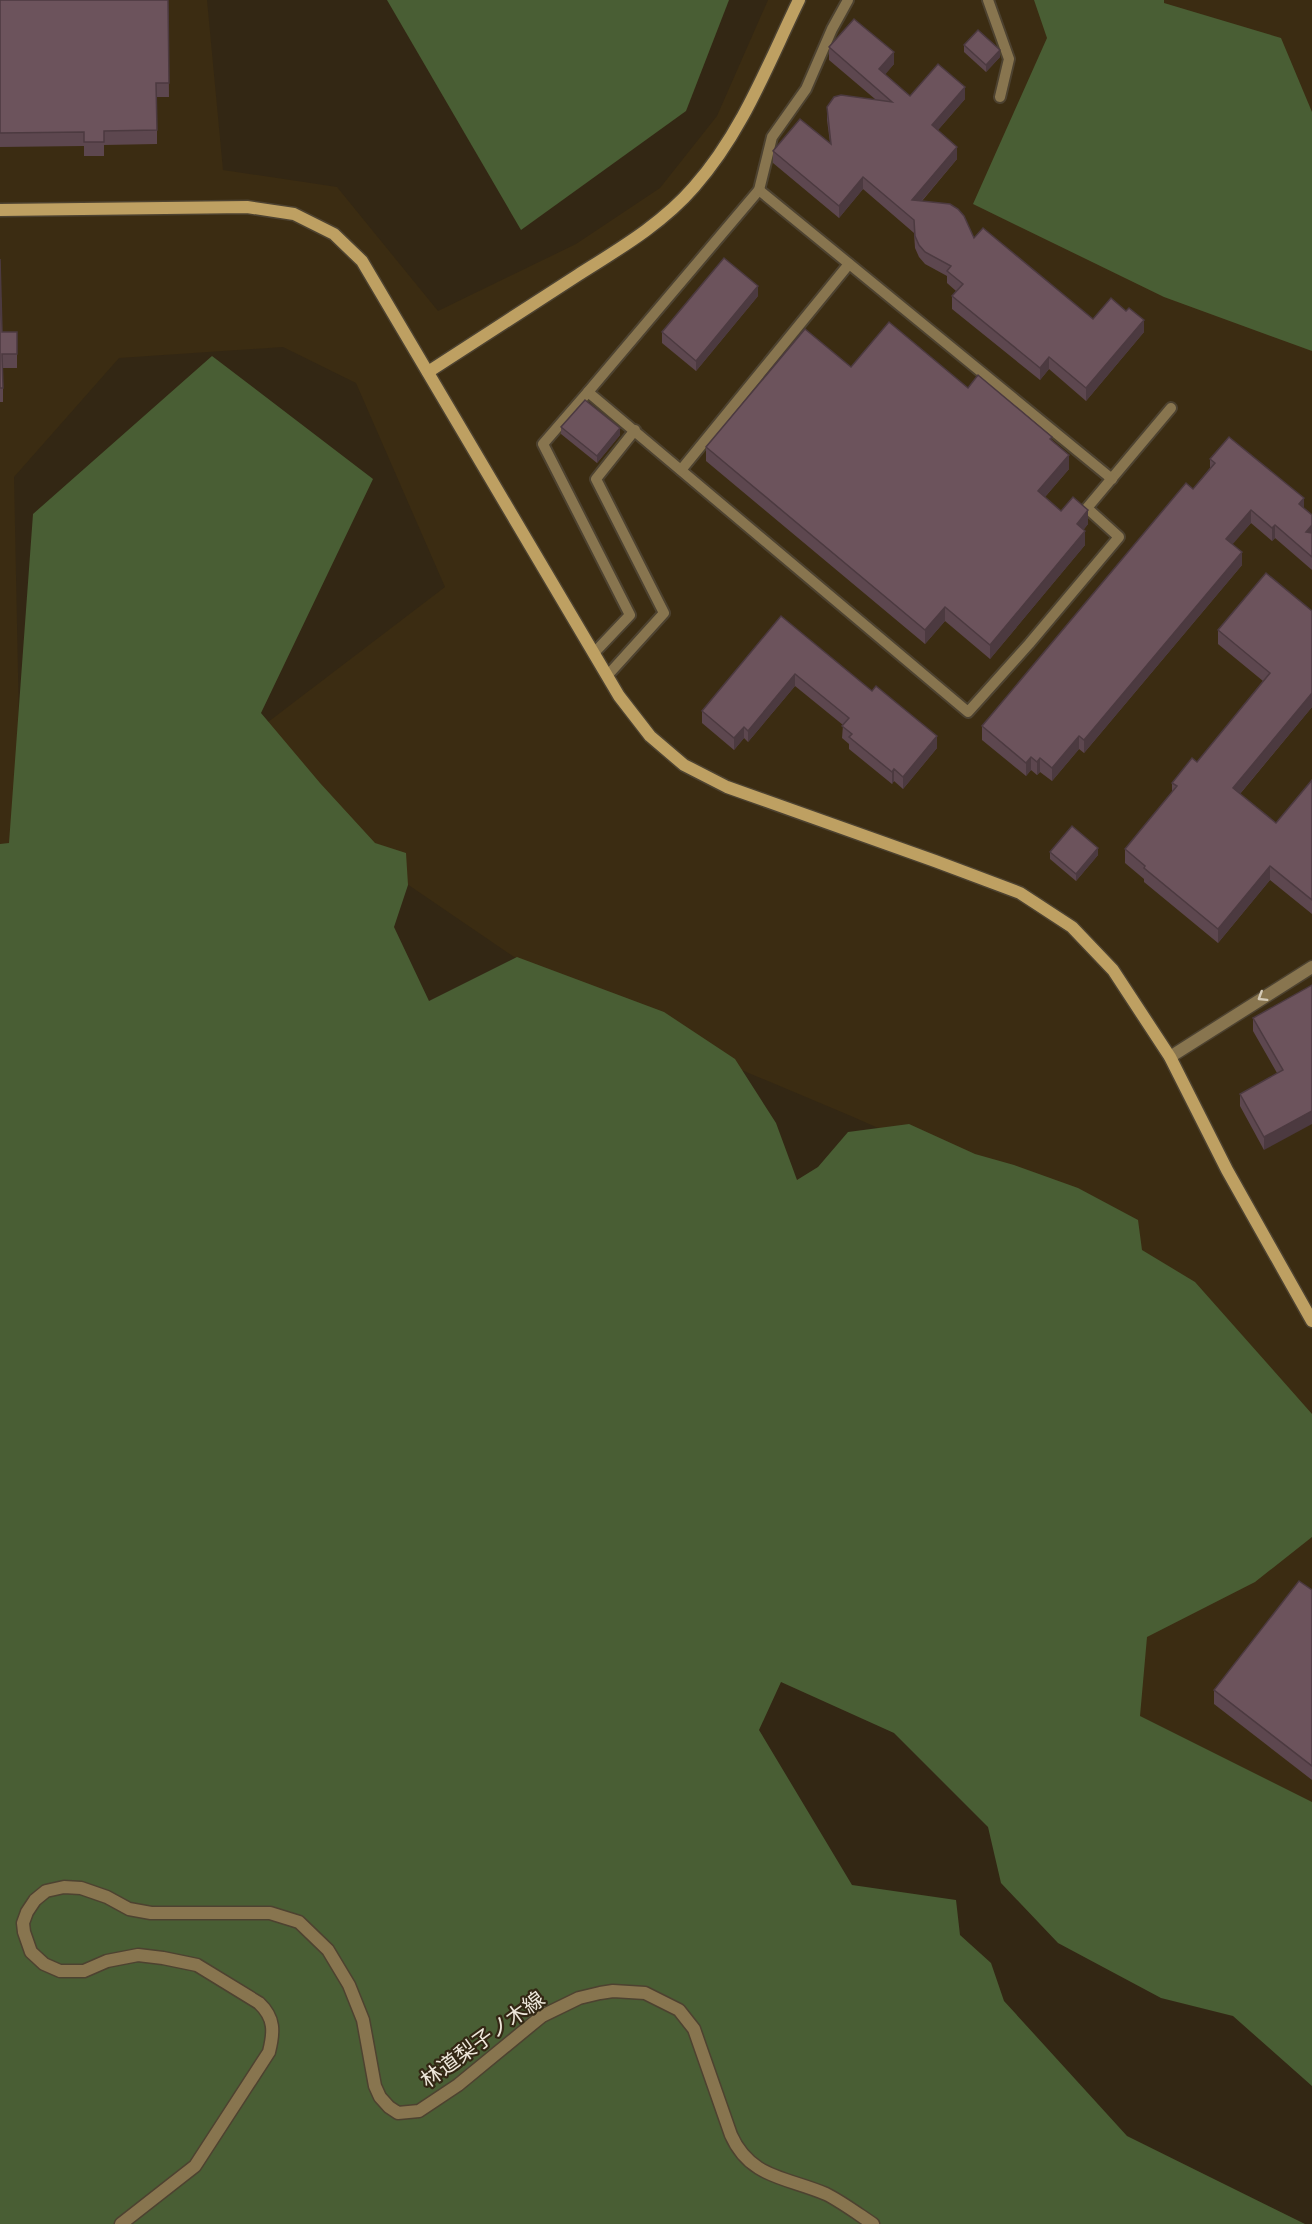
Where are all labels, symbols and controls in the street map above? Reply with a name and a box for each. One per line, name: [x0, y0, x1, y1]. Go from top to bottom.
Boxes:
one-way arrow: [1258, 990, 1268, 1002]
street label: 林道梨子ノ木線: [417, 1987, 549, 2092]

